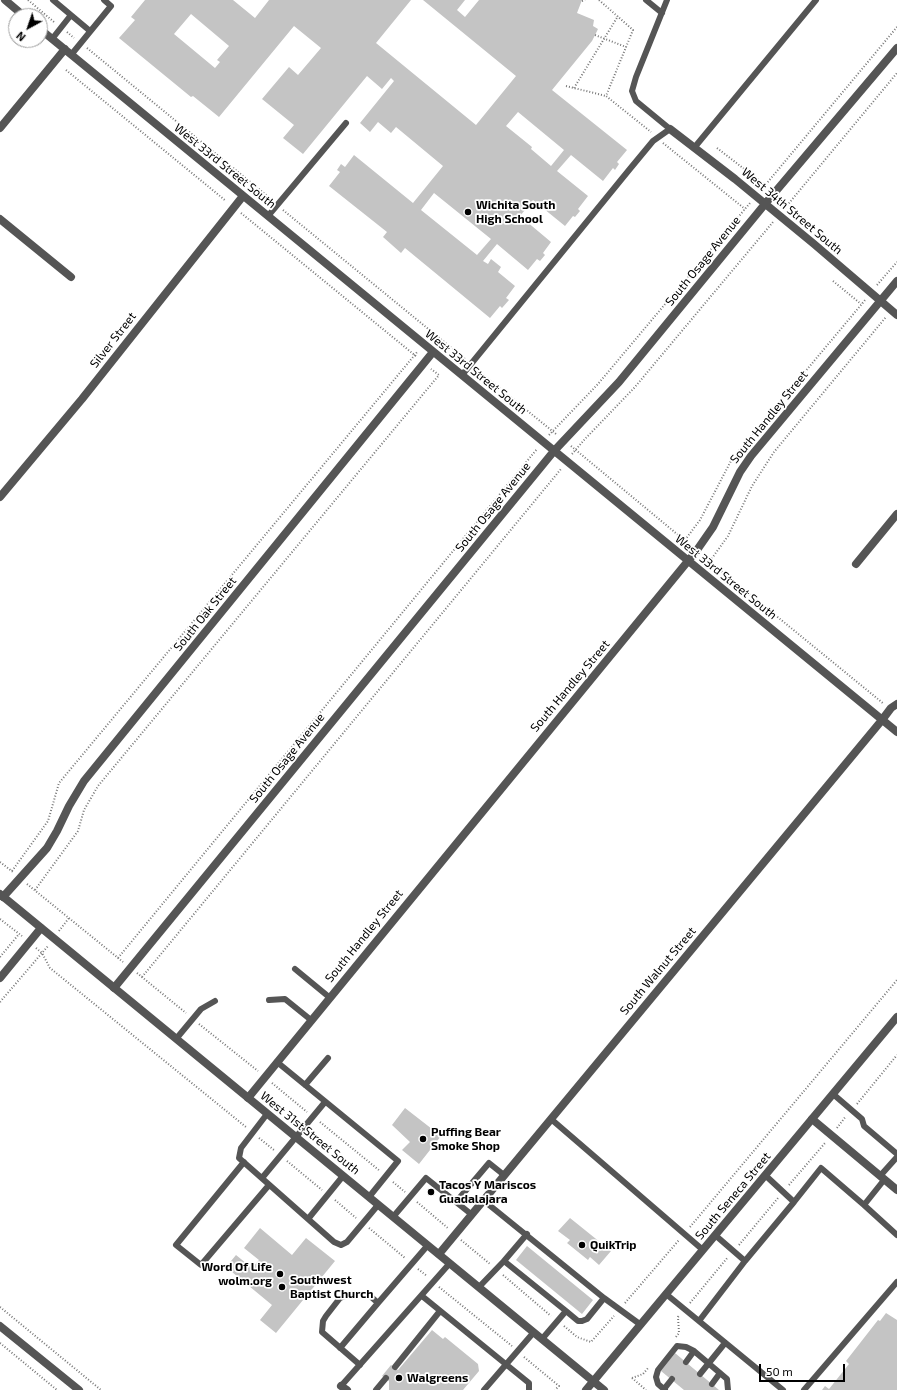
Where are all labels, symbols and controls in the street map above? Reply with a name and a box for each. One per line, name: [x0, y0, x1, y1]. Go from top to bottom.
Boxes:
north arrow: [8, 8, 48, 48]
text: N: [13, 29, 28, 44]
street label: West 33rd Street South: [171, 121, 279, 211]
street label: West 34th Street South: [739, 165, 845, 257]
place label: Wichita South High School: [476, 198, 555, 226]
marker: Wichita South High School: [463, 207, 473, 217]
street label: South Osage Avenue: [662, 213, 744, 309]
street label: Silver Street: [87, 309, 139, 371]
street label: West 33rd Street South: [422, 327, 530, 417]
street label: South Handley Street: [727, 368, 811, 466]
street label: South Osage Avenue: [452, 459, 534, 555]
street label: West 33rd Street South: [672, 532, 780, 622]
street label: South Oak Street: [171, 574, 239, 654]
street label: South Handley Street: [527, 637, 613, 735]
street label: South Osage Avenue: [246, 710, 328, 806]
street label: South Handley Street: [322, 887, 406, 985]
street label: South Walnut Street: [617, 924, 699, 1018]
street label: West 31st Street South: [257, 1088, 363, 1178]
place label: Puffing Bear Smoke Shop: [431, 1125, 501, 1153]
marker: Puffing Bear Smoke Shop: [418, 1134, 428, 1144]
street label: South Seneca Street: [692, 1149, 774, 1243]
place label: Tacos Y Mariscos Guadalajara: [439, 1178, 536, 1206]
marker: Tacos Y Mariscos Guadalajara: [426, 1187, 436, 1197]
place label: QuikTrip: [590, 1238, 637, 1252]
marker: QuikTrip: [577, 1240, 587, 1250]
place label: Word Of Life wolm.org: [202, 1260, 272, 1288]
marker: Word Of Life wolm.org: [275, 1269, 285, 1279]
place label: Southwest Baptist Church: [290, 1273, 374, 1301]
marker: Southwest Baptist Church: [277, 1282, 287, 1292]
scale bar: [761, 1356, 847, 1382]
text: 50 m: [766, 1364, 793, 1378]
place label: Walgreens: [407, 1371, 468, 1385]
marker: Walgreens: [394, 1373, 404, 1383]

